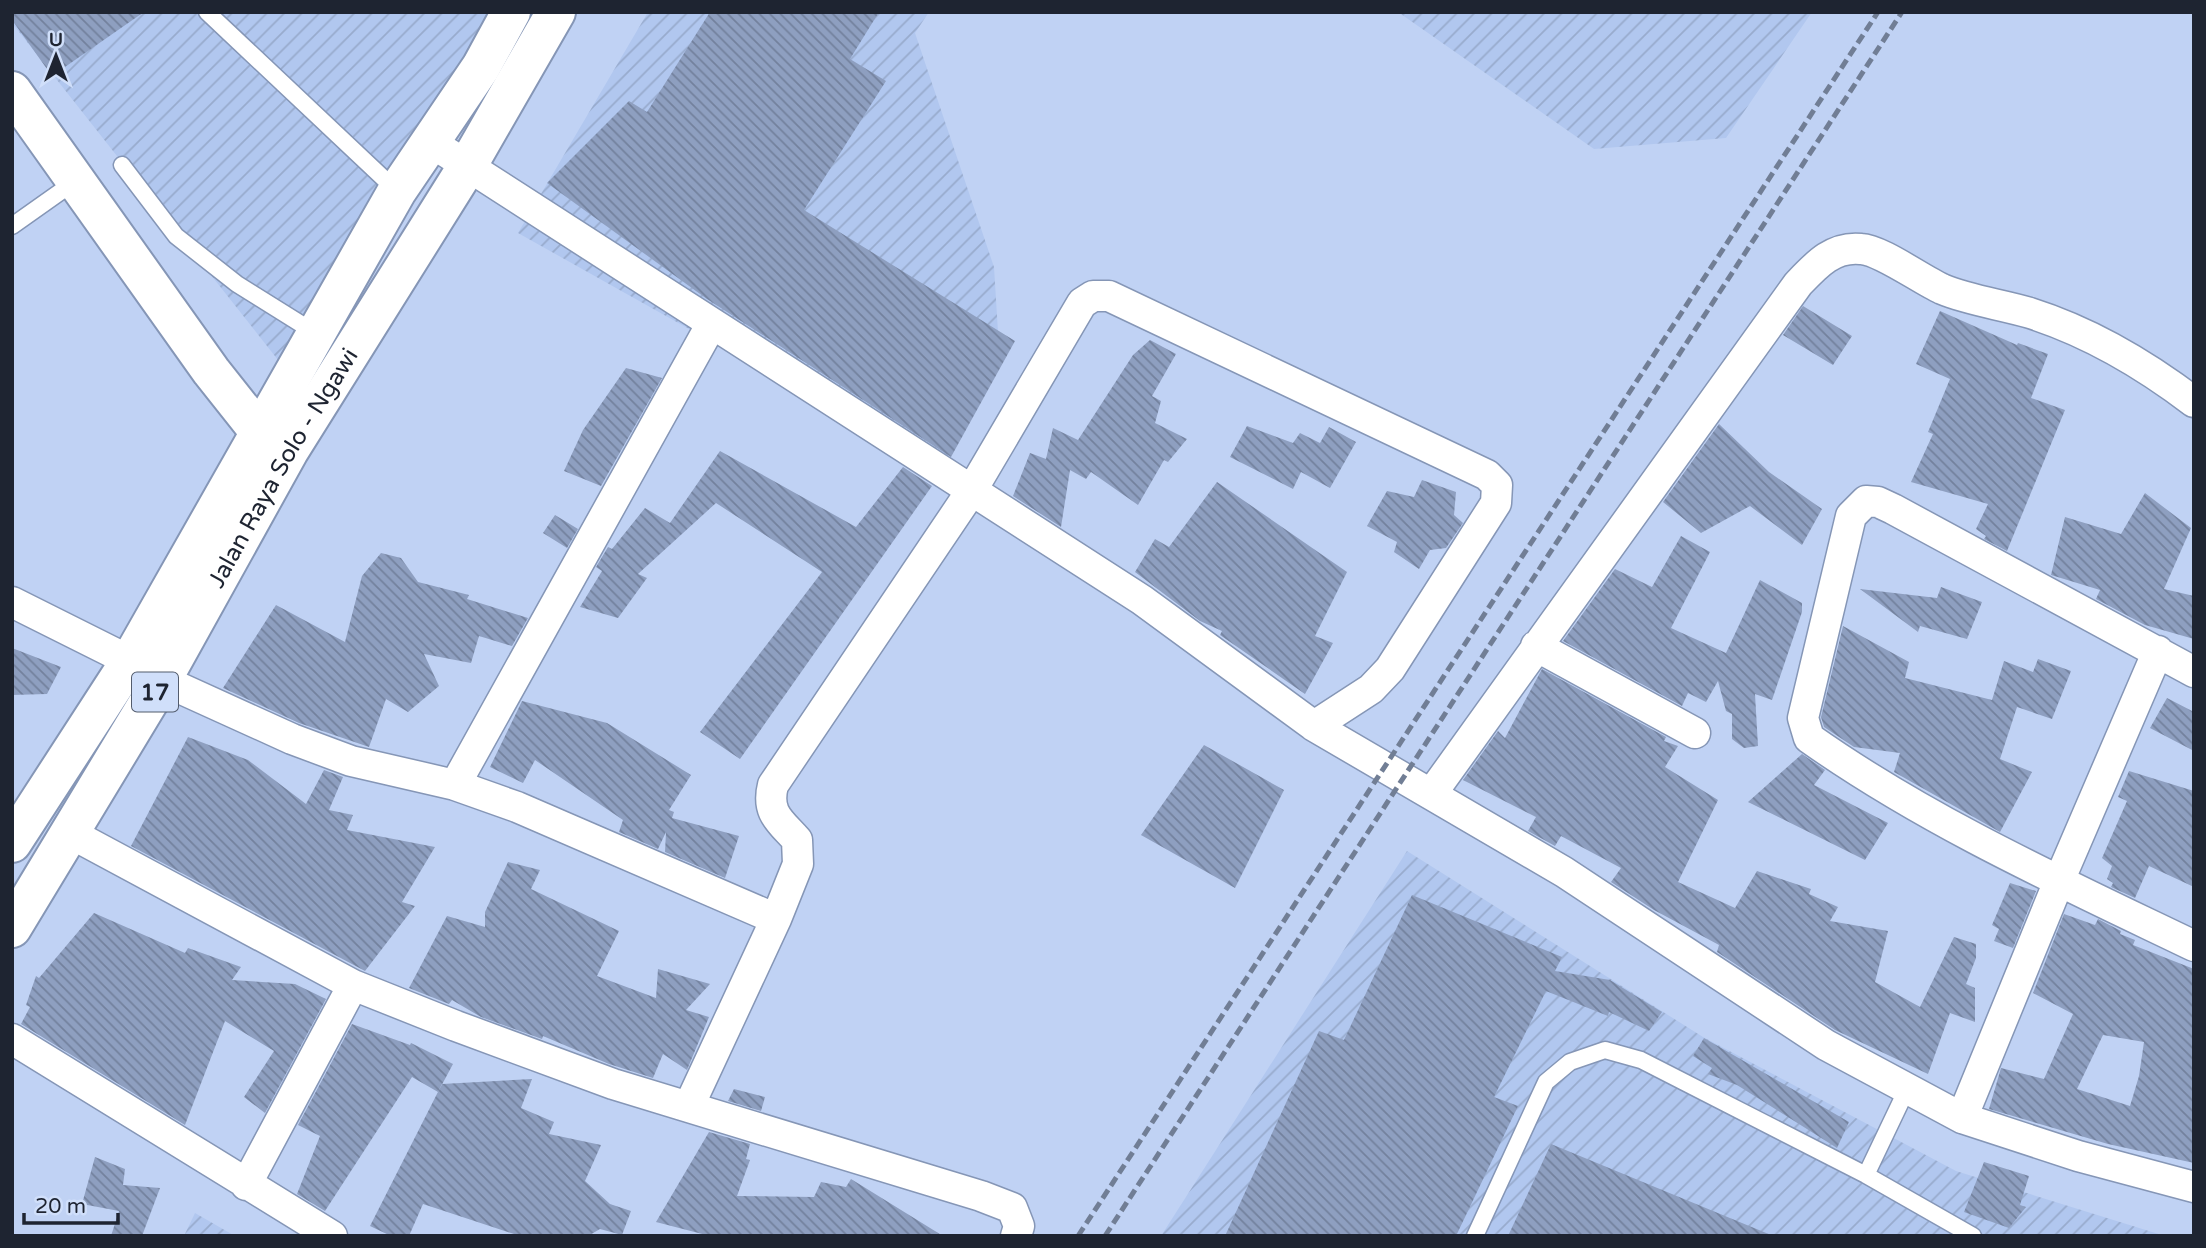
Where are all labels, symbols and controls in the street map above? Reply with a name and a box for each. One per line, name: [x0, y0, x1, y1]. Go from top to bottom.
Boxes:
north arrow: [21, 21, 91, 91]
text: U: [49, 29, 63, 51]
street label: Jalan Raya Solo - Ngawi: [202, 343, 365, 593]
road number: 17: [132, 672, 178, 712]
scale bar: [24, 1182, 119, 1226]
text: 20 m: [35, 1194, 86, 1219]

